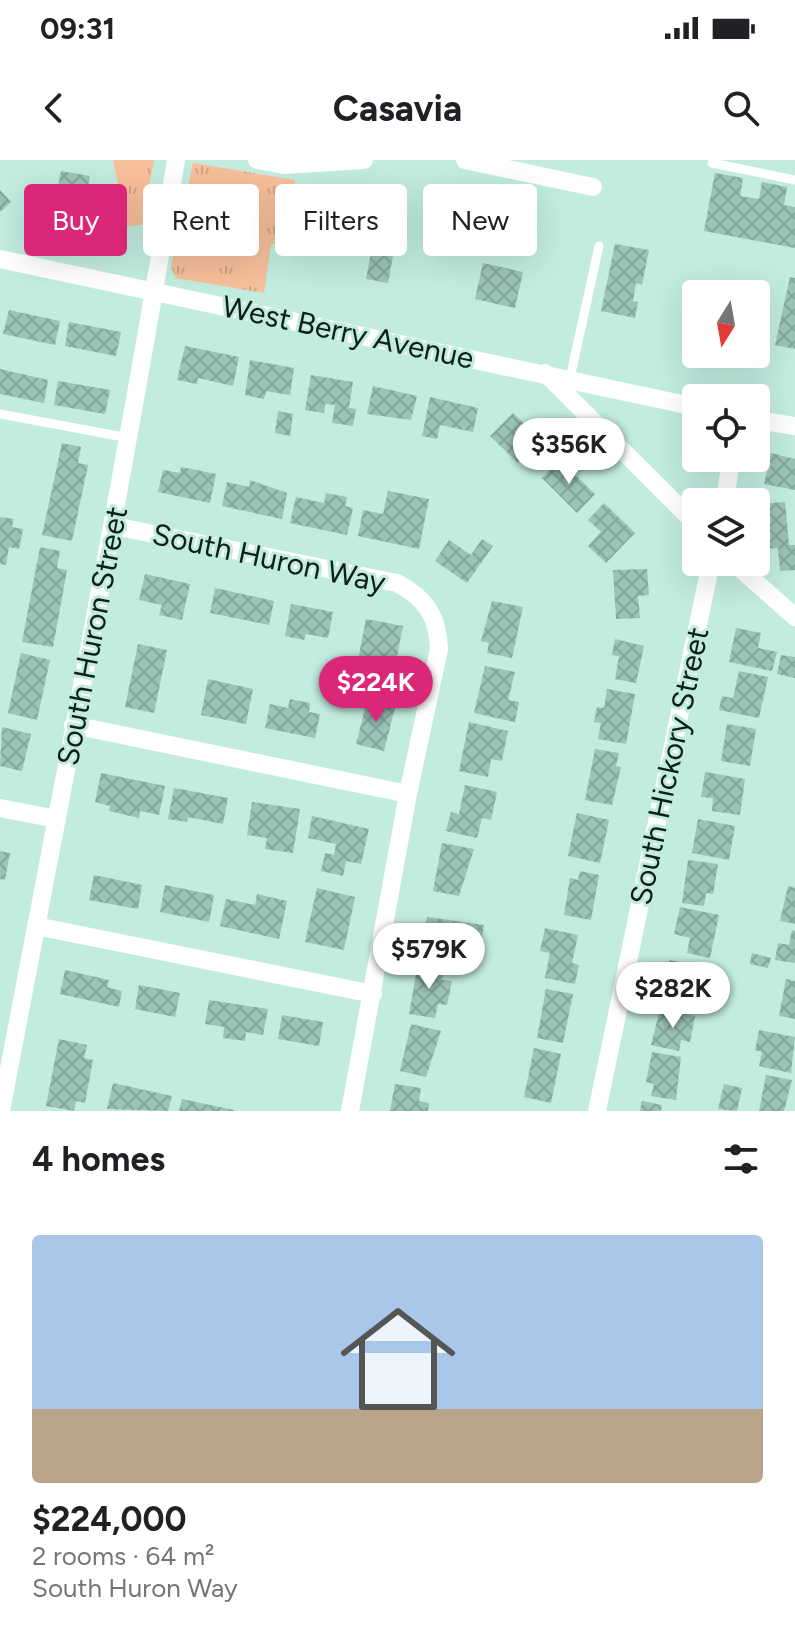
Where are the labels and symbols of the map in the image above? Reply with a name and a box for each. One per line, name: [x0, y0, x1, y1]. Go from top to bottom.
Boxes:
north arrow: [682, 280, 770, 368]
street label: West Berry Avenue: [219, 287, 477, 377]
pin: $356K: [513, 418, 625, 486]
street label: South Huron Street: [49, 503, 135, 769]
street label: South Huron Way: [149, 515, 389, 601]
street label: South Hickory Street: [622, 624, 716, 908]
pin: $224K: [320, 656, 432, 724]
pin: $579K: [373, 923, 485, 991]
pin: $282K: [617, 962, 729, 1030]

